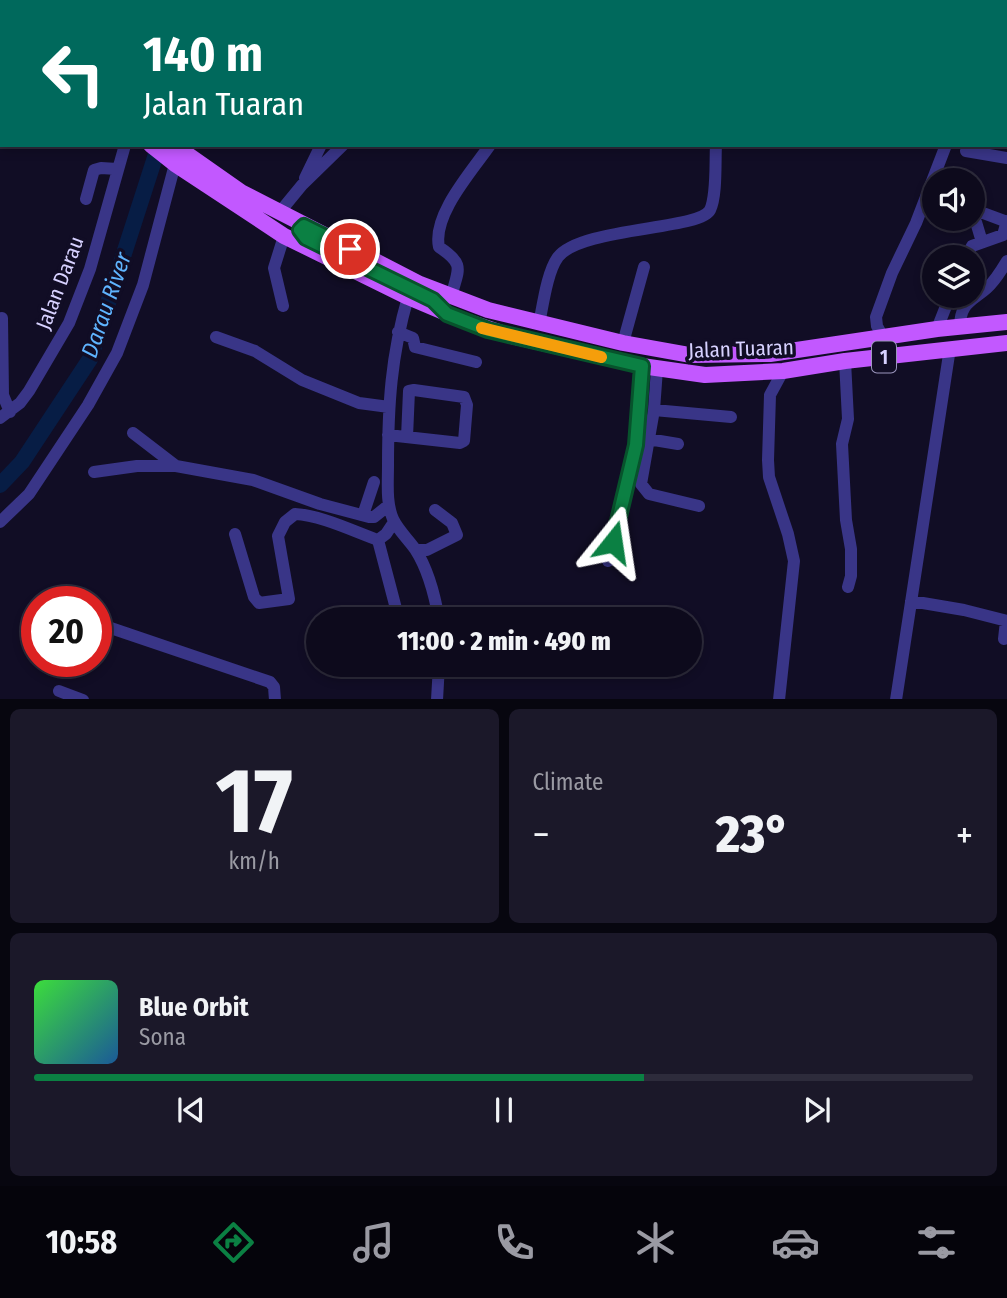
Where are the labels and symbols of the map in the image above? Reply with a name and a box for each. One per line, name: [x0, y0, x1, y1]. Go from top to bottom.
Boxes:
pin: [320, 219, 380, 279]
street label: Jalan Darau: [30, 233, 90, 333]
water label: Darau River: [75, 248, 137, 361]
street label: Jalan Tuaran: [688, 334, 794, 364]
road number: 1: [872, 342, 896, 372]
position arrow: [576, 505, 650, 579]
speed limit sign: 20: [21, 586, 112, 677]

